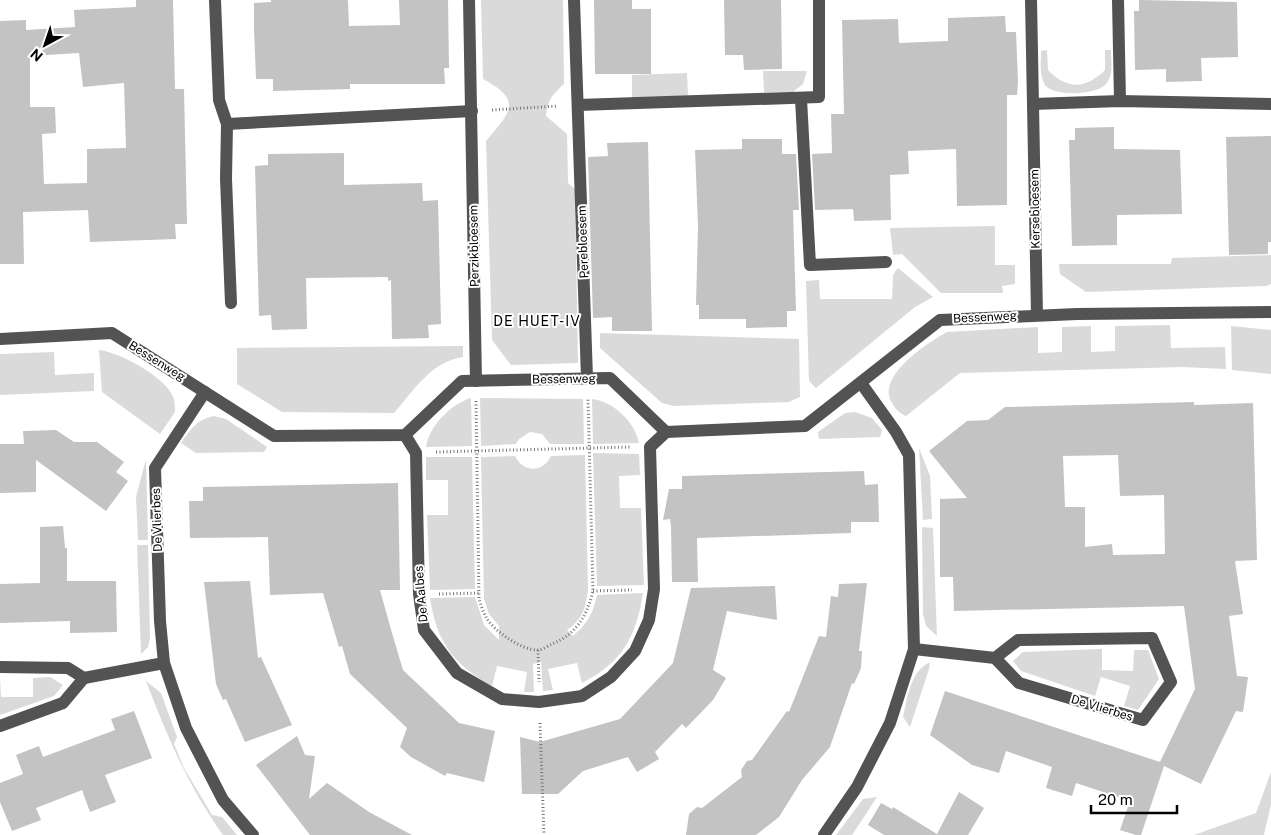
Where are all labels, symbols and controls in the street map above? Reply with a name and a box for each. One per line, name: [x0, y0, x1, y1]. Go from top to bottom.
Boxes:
north arrow: [20, 20, 70, 70]
text: N: [27, 45, 46, 65]
street label: Kersebloesem: [1027, 169, 1043, 249]
street label: Perzikbloesem: [466, 205, 482, 287]
street label: Perebloesem: [575, 205, 591, 279]
street label: Bessenweg: [953, 308, 1017, 326]
district label: DE HUET-IV: [493, 313, 581, 329]
street label: Bessenweg: [126, 338, 188, 384]
street label: Bessenweg: [532, 371, 596, 387]
street label: De Vlierbes: [149, 488, 165, 552]
street label: De Aalbes: [412, 565, 430, 623]
street label: De Vlierbes: [1069, 692, 1135, 724]
scale bar: [1091, 782, 1177, 814]
text: 20 m: [1098, 791, 1133, 808]

